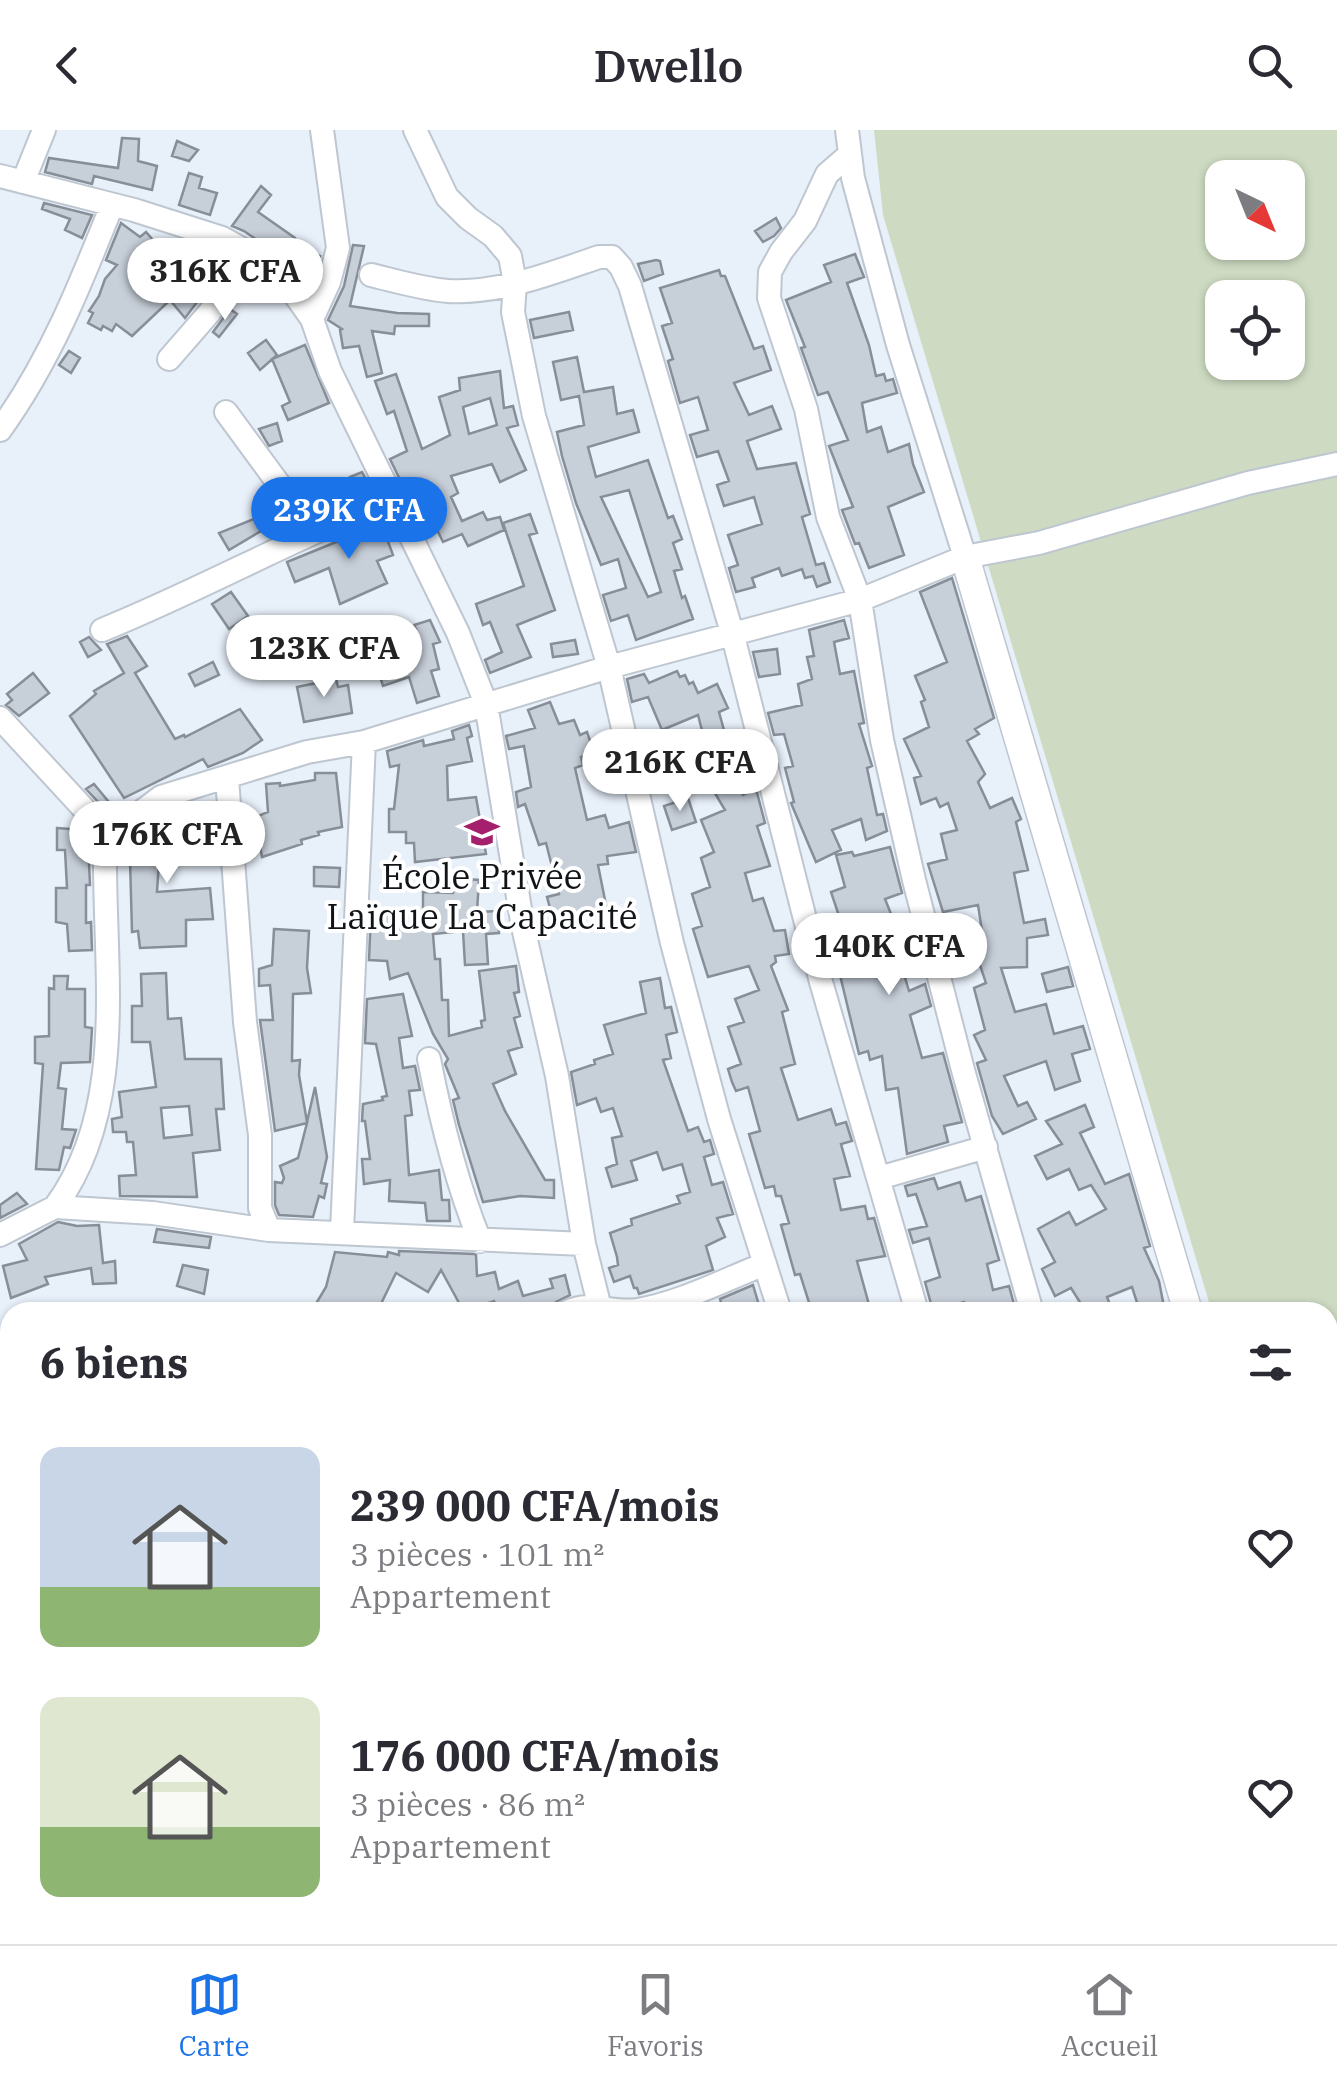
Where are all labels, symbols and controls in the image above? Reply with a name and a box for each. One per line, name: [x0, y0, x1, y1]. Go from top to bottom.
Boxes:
text: Dwello: [594, 36, 743, 94]
icon: back: [40, 38, 95, 93]
icon: search: [1242, 38, 1297, 93]
north arrow: [1205, 160, 1305, 260]
map controls: [1205, 160, 1305, 380]
pin: 316K CFA: [122, 238, 328, 323]
text: 316K CFA: [149, 249, 301, 291]
button: locate: [1205, 280, 1305, 380]
pin: 239K CFA: [246, 477, 452, 562]
text: 239K CFA: [273, 488, 425, 530]
pin: 123K CFA: [221, 615, 427, 700]
text: 123K CFA: [248, 626, 400, 668]
pin: 216K CFA: [577, 729, 783, 814]
text: 216K CFA: [604, 740, 756, 782]
pin: 176K CFA: [64, 801, 270, 886]
text: 176K CFA: [91, 812, 243, 854]
school or university icon: École Privée Laïque La Capacité: [463, 813, 501, 851]
place label: École Privée Laïque La Capacité: [326, 853, 638, 939]
pin: 140K CFA: [786, 913, 992, 998]
text: 140K CFA: [813, 924, 965, 966]
text: 6 biens: [40, 1335, 188, 1390]
icon: filters: [1243, 1335, 1298, 1390]
text: 239 000 CFA/mois: [350, 1478, 719, 1533]
icon: home: [120, 1487, 240, 1607]
icon: heart: [1243, 1520, 1298, 1575]
text: 3 pièces · 101 m²: [350, 1533, 604, 1575]
text: Appartement: [350, 1575, 551, 1617]
text: 176 000 CFA/mois: [350, 1728, 719, 1783]
icon: home: [120, 1737, 240, 1857]
icon: heart: [1243, 1770, 1298, 1825]
text: 3 pièces · 86 m²: [350, 1783, 585, 1825]
text: Appartement: [350, 1825, 551, 1867]
tab: Carte: [179, 1967, 249, 2064]
tab: Favoris: [607, 1967, 704, 2064]
tab: Accueil: [1061, 1967, 1158, 2064]

